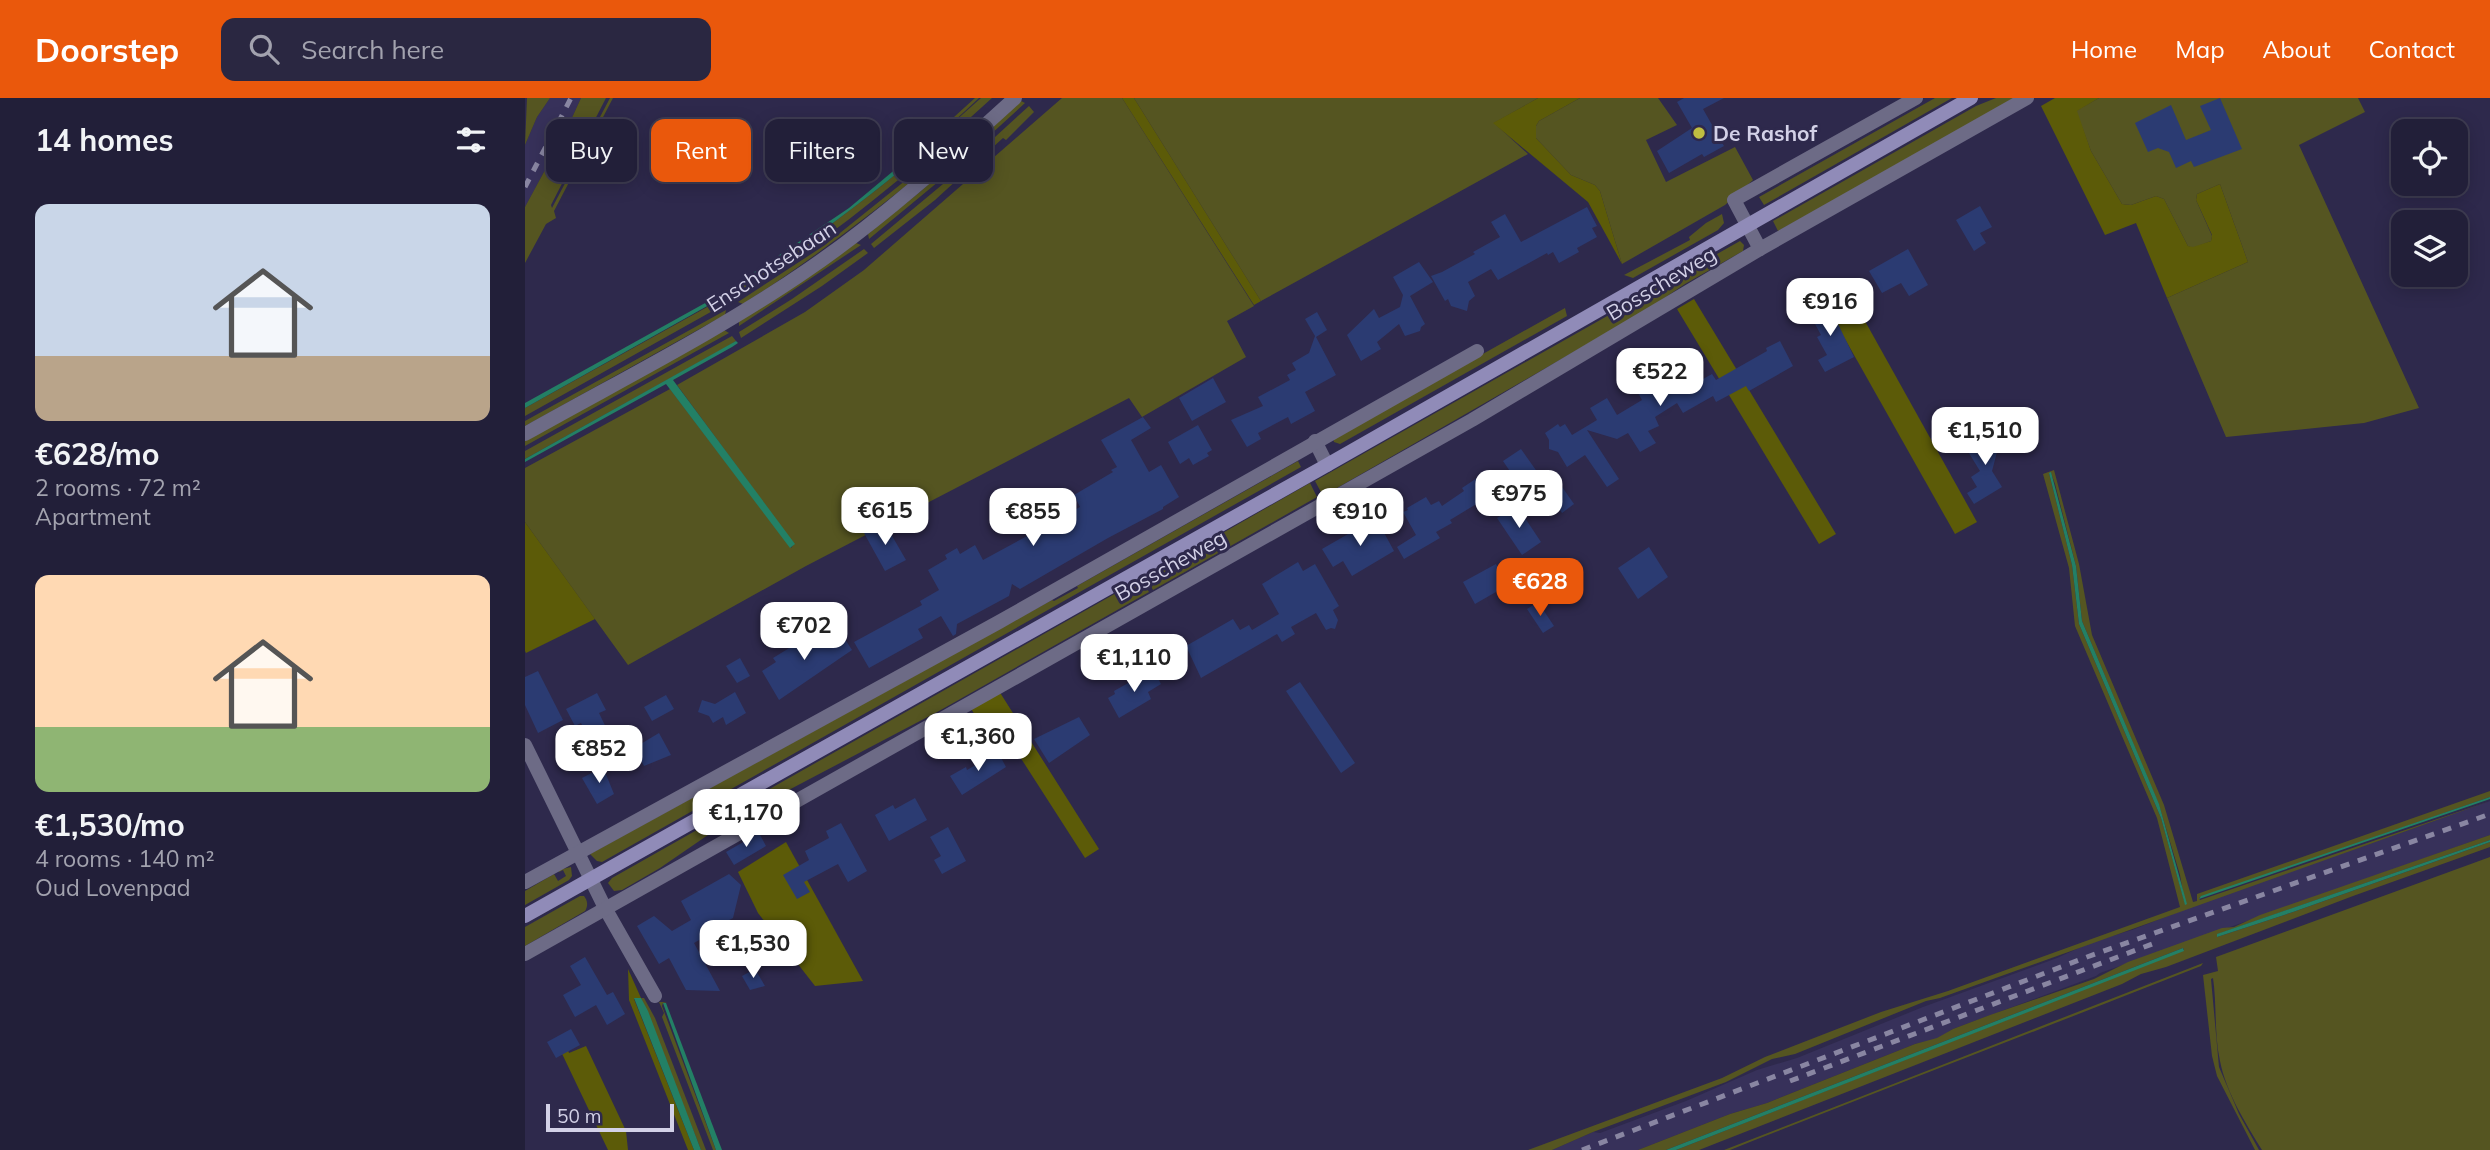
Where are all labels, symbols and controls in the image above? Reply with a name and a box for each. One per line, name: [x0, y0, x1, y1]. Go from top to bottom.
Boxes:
search box: [221, 18, 711, 81]
text: Doorstep: [35, 29, 179, 70]
icon: search: [245, 30, 283, 68]
text: Search here: [301, 33, 444, 66]
text: Home: [2071, 34, 2137, 64]
text: Map: [2175, 34, 2225, 64]
text: About: [2263, 34, 2331, 64]
text: Contact: [2369, 34, 2455, 64]
chip: Buy: [546, 119, 637, 182]
chip: Rent: [651, 119, 751, 182]
chip: Filters: [765, 119, 880, 182]
chip: New: [894, 119, 993, 182]
map controls: [2391, 119, 2468, 287]
button: locate: [2391, 119, 2468, 196]
place label: De Rashof: [1713, 120, 1818, 146]
text: 14 homes: [35, 121, 174, 159]
icon: filters: [452, 121, 490, 159]
marker: De Rashof: [1691, 125, 1707, 141]
button: layers: [2391, 210, 2468, 287]
street label: Enschotsebaan: [701, 215, 841, 317]
street label: Bosscheweg: [1601, 240, 1721, 326]
icon: home: [200, 250, 326, 376]
pin: €916: [1789, 278, 1871, 338]
text: €916: [1802, 286, 1858, 315]
pin: €522: [1619, 348, 1701, 408]
text: €522: [1632, 356, 1688, 385]
pin: €1,510: [1928, 408, 2042, 467]
text: €1,510: [1948, 415, 2022, 444]
text: €628/mo: [35, 435, 159, 473]
pin: €975: [1478, 470, 1560, 530]
text: 2 rooms · 72 m²: [35, 473, 201, 502]
text: €975: [1491, 478, 1547, 507]
pin: €615: [844, 488, 926, 547]
pin: €855: [992, 489, 1074, 548]
pin: €910: [1319, 489, 1401, 548]
text: €615: [857, 495, 913, 524]
text: €855: [1005, 496, 1061, 525]
text: €910: [1332, 496, 1388, 525]
text: Apartment: [35, 502, 151, 531]
street label: Bosscheweg: [1110, 524, 1230, 606]
pin: €628: [1499, 559, 1581, 618]
text: €628: [1512, 566, 1568, 595]
pin: €702: [763, 602, 845, 662]
text: €702: [776, 610, 832, 639]
icon: home: [200, 621, 326, 747]
pin: €1,110: [1077, 634, 1191, 694]
text: €1,110: [1097, 642, 1171, 671]
pin: €1,360: [921, 714, 1035, 773]
text: €1,360: [941, 721, 1015, 750]
pin: €852: [558, 726, 640, 785]
text: €852: [571, 733, 627, 762]
pin: €1,170: [689, 790, 803, 849]
text: €1,170: [709, 797, 783, 826]
text: €1,530/mo: [35, 806, 185, 844]
text: 4 rooms · 140 m²: [35, 844, 215, 873]
text: Oud Lovenpad: [35, 873, 191, 902]
pin: €1,530: [696, 920, 810, 980]
text: €1,530: [716, 928, 790, 957]
scale bar: [546, 1101, 674, 1133]
text: 50 m: [557, 1104, 601, 1128]

